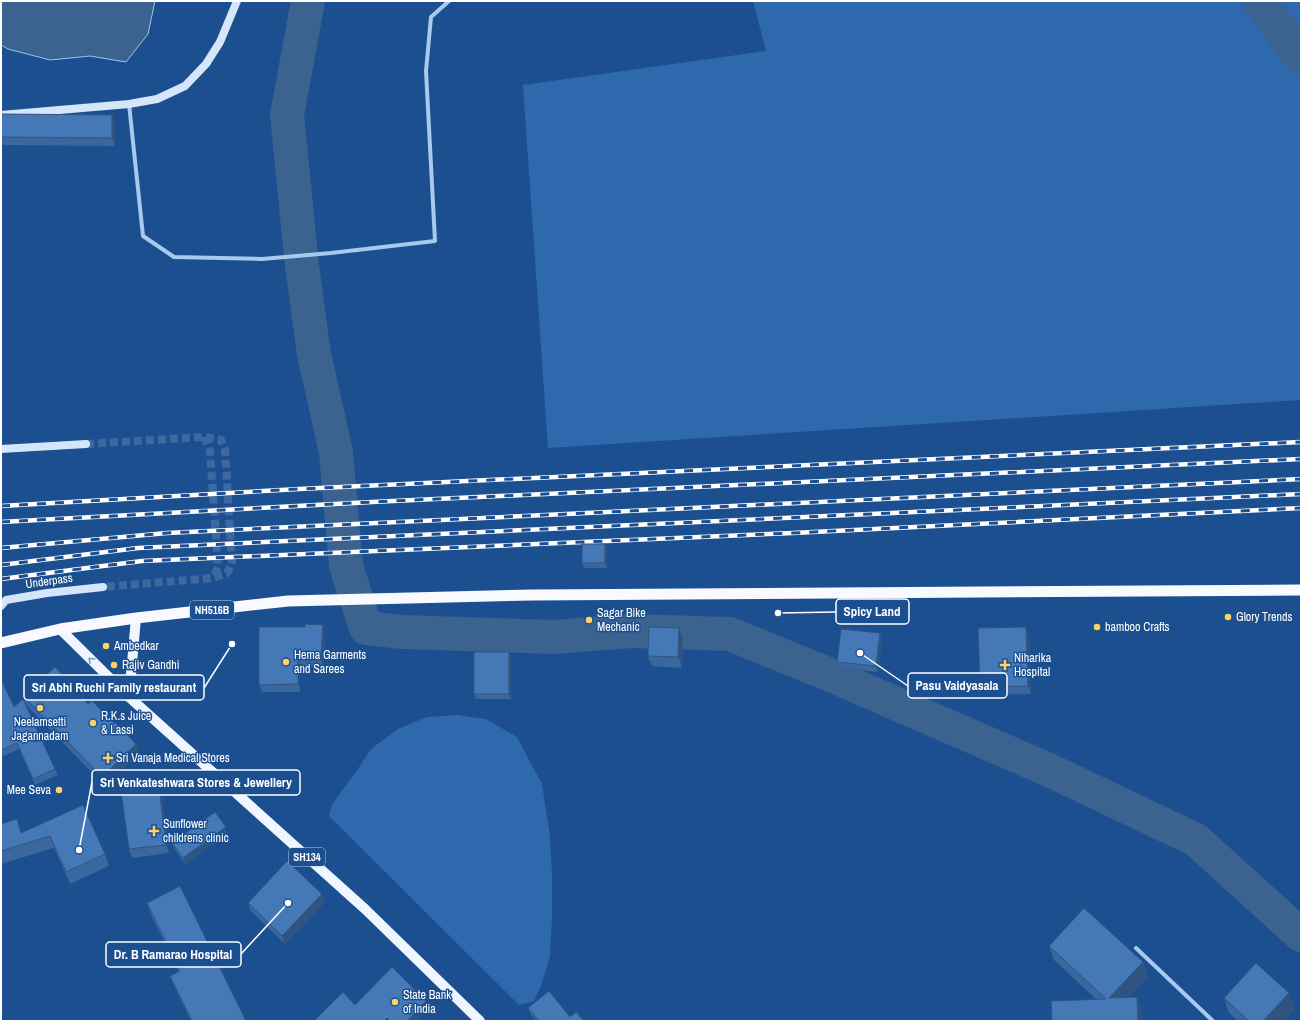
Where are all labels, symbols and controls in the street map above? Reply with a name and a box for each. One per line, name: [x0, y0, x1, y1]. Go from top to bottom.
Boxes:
street label: Underpass: [24, 570, 74, 592]
callout: Spicy Land: [836, 599, 909, 624]
road number: NH516B: [190, 601, 234, 619]
text: Spicy Land: [844, 603, 900, 620]
place label: Sagar Bike Mechanic: [597, 605, 646, 635]
place label: Glory Trends: [1236, 609, 1292, 625]
marker: Glory Trends: [1223, 612, 1233, 622]
marker: Sagar Bike Mechanic: [584, 615, 594, 625]
place label: bamboo Crafts: [1105, 619, 1170, 635]
marker: bamboo Crafts: [1092, 622, 1102, 632]
place label: Ambedkar: [113, 638, 160, 654]
marker: Ambedkar: [101, 641, 111, 651]
place label: Hema Garments and Sarees: [294, 647, 366, 677]
place label: Niharika Hospital: [1014, 650, 1052, 680]
one-way arrow: [88, 657, 96, 665]
place label: Rajiv Gandhi: [122, 657, 179, 673]
marker: Hema Garments and Sarees: [281, 657, 291, 667]
marker: Niharika Hospital: [999, 659, 1011, 671]
marker: Rajiv Gandhi: [109, 660, 119, 670]
callout: Pasu Vaidyasala: [908, 673, 1007, 698]
callout: Sri Abhi Ruchi Family restaurant: [24, 675, 204, 700]
text: Pasu Vaidyasala: [916, 677, 999, 694]
text: Sri Abhi Ruchi Family restaurant: [32, 679, 197, 696]
marker: Neelamsetti Jagannadam: [35, 703, 45, 713]
place label: R.K.s Juice & Lassi: [101, 708, 151, 738]
place label: Neelamsetti Jagannadam: [12, 714, 68, 744]
marker: R.K.s Juice & Lassi: [88, 718, 98, 728]
place label: Sri Vanaja Medical Stores: [116, 750, 230, 766]
marker: Sri Vanaja Medical Stores: [103, 753, 113, 763]
callout: Sri Venkateshwara Stores & Jewellery: [92, 770, 300, 795]
text: Sri Venkateshwara Stores & Jewellery: [100, 774, 292, 791]
place label: Mee Seva: [7, 782, 52, 798]
marker: Mee Seva: [54, 785, 64, 795]
place label: Sunflower childrens clinic: [163, 816, 229, 846]
marker: Sunflower childrens clinic: [148, 825, 160, 837]
road number: SH134: [289, 848, 325, 866]
callout: Dr. B Ramarao Hospital: [106, 942, 241, 967]
text: Dr. B Ramarao Hospital: [114, 946, 232, 963]
place label: State Bank of India: [403, 987, 451, 1017]
marker: State Bank of India: [390, 997, 400, 1007]

